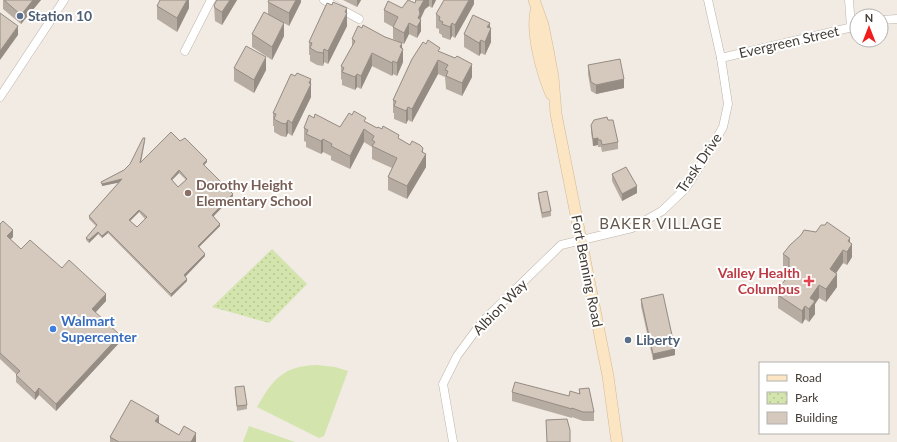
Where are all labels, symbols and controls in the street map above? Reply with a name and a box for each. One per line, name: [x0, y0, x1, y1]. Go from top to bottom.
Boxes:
place label: Station 10: [28, 7, 92, 24]
north arrow: [849, 8, 889, 48]
marker: Station 10: [15, 11, 25, 21]
text: N: [865, 11, 873, 24]
street label: Evergreen Street: [737, 22, 841, 61]
street label: Trask Drive: [672, 129, 725, 196]
place label: Dorothy Height Elementary School: [196, 176, 312, 209]
marker: Dorothy Height Elementary School: [183, 188, 193, 198]
street label: Fort Benning Road: [568, 213, 607, 328]
district label: BAKER VILLAGE: [599, 214, 723, 232]
place label: Valley Health Columbus: [717, 264, 800, 297]
street label: Albion Way: [469, 275, 531, 338]
marker: Valley Health Columbus: [803, 275, 815, 287]
place label: Walmart Supercenter: [61, 312, 137, 345]
marker: Walmart Supercenter: [48, 324, 58, 334]
place label: Liberty: [636, 331, 681, 348]
marker: Liberty: [623, 335, 633, 345]
legend: [759, 362, 889, 434]
text: Road: [795, 370, 822, 385]
text: Park: [795, 390, 819, 405]
text: Building: [795, 410, 838, 425]

